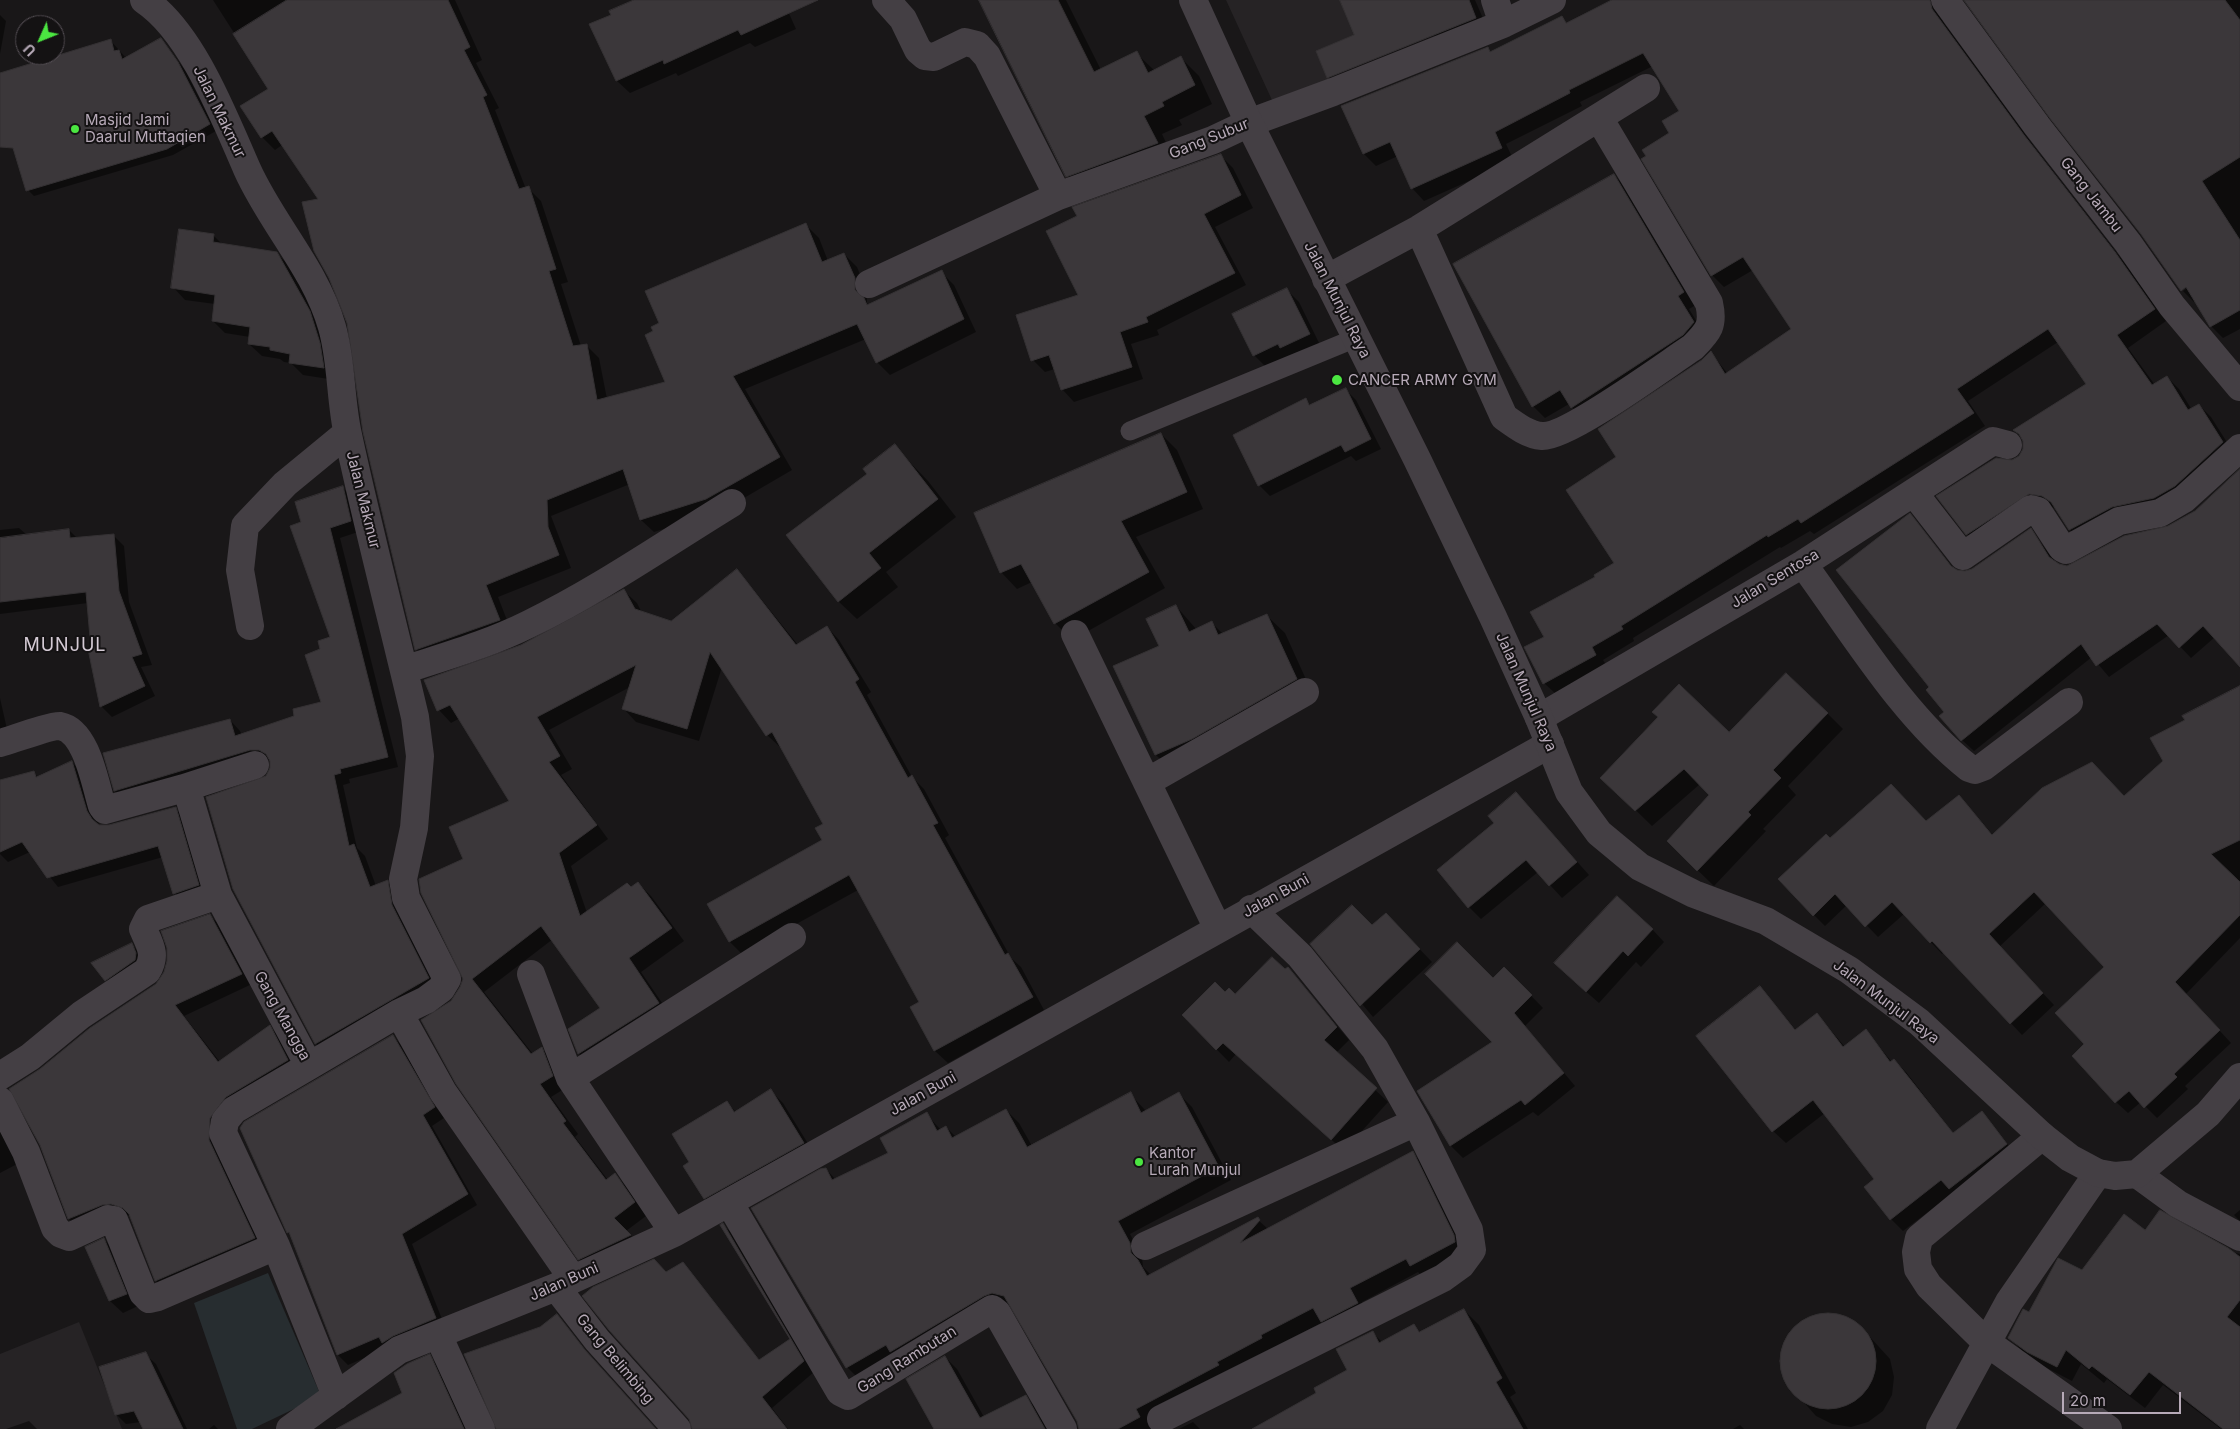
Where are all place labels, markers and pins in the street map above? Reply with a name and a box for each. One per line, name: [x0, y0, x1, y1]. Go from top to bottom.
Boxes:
place label: Masjid Jami Daarul Muttaqien: [85, 111, 206, 146]
marker: Masjid Jami Daarul Muttaqien: [69, 123, 81, 135]
place label: CANCER ARMY GYM: [1348, 371, 1497, 389]
marker: CANCER ARMY GYM: [1330, 373, 1344, 387]
place label: Kantor Lurah Munjul: [1149, 1144, 1241, 1179]
marker: Kantor Lurah Munjul: [1133, 1156, 1145, 1168]

